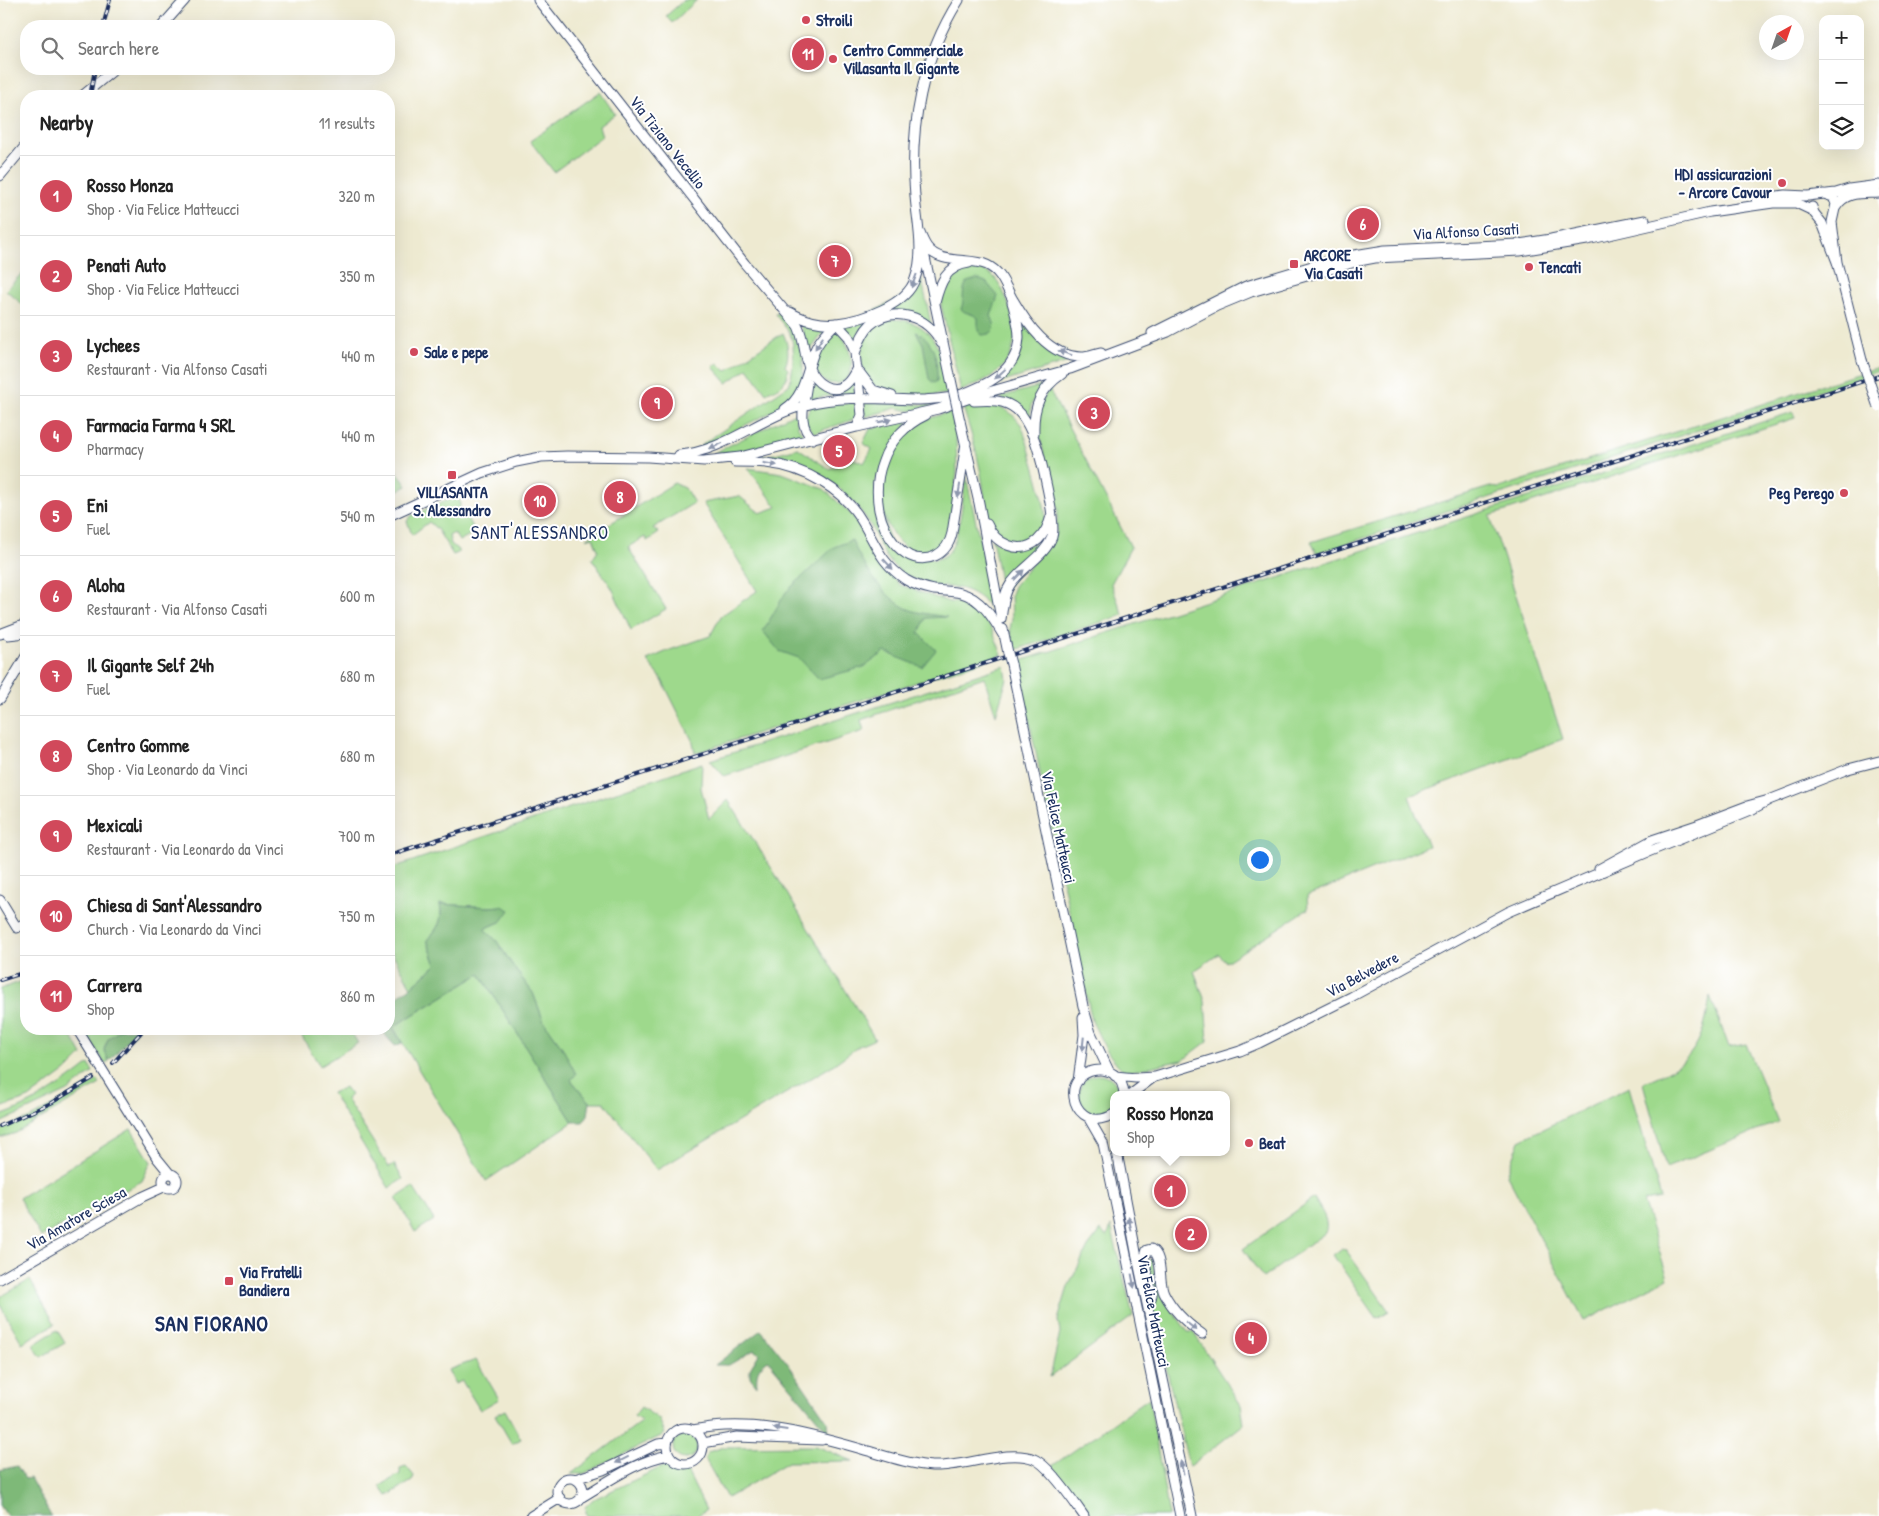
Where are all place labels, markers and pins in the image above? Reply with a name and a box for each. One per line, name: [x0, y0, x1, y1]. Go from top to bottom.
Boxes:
place label: Stroili: [816, 9, 853, 31]
marker: Stroili: [800, 14, 812, 26]
pin: 11: [792, 35, 824, 73]
place label: Centro Commerciale Villasanta Il Gigante: [843, 39, 964, 80]
marker: Centro Commerciale Villasanta Il Gigante: [827, 53, 839, 65]
place label: HDI assicurazioni - Arcore Cavour: [1675, 163, 1773, 203]
marker: HDI assicurazioni - Arcore Cavour: [1776, 177, 1788, 189]
pin: 6: [1347, 205, 1379, 243]
pin: 7: [819, 242, 851, 280]
place label: ARCORE Via Casati: [1304, 244, 1363, 284]
place label: Tencati: [1538, 256, 1582, 278]
marker: ARCORE Via Casati: [1288, 258, 1300, 270]
marker: Tencati: [1523, 261, 1535, 273]
place label: Sale e pepe: [424, 341, 489, 364]
marker: Sale e pepe: [408, 346, 420, 358]
pin: 9: [641, 384, 673, 422]
pin: 3: [1078, 394, 1110, 432]
pin: 5: [823, 432, 855, 470]
marker: VILLASANTA S. Alessandro: [446, 469, 458, 481]
pin: 8: [604, 478, 636, 516]
place label: VILLASANTA S. Alessandro: [413, 481, 491, 521]
pin: 10: [524, 482, 556, 520]
place label: Peg Perego: [1769, 482, 1835, 505]
marker: Peg Perego: [1838, 487, 1850, 499]
place label: Beat: [1259, 1132, 1286, 1154]
marker: Beat: [1243, 1137, 1255, 1149]
pin: 1: [1154, 1172, 1186, 1210]
pin: 2: [1175, 1215, 1207, 1253]
place label: Via Fratelli Bandiera: [239, 1261, 302, 1301]
marker: Via Fratelli Bandiera: [223, 1275, 235, 1287]
pin: 4: [1235, 1319, 1267, 1357]

